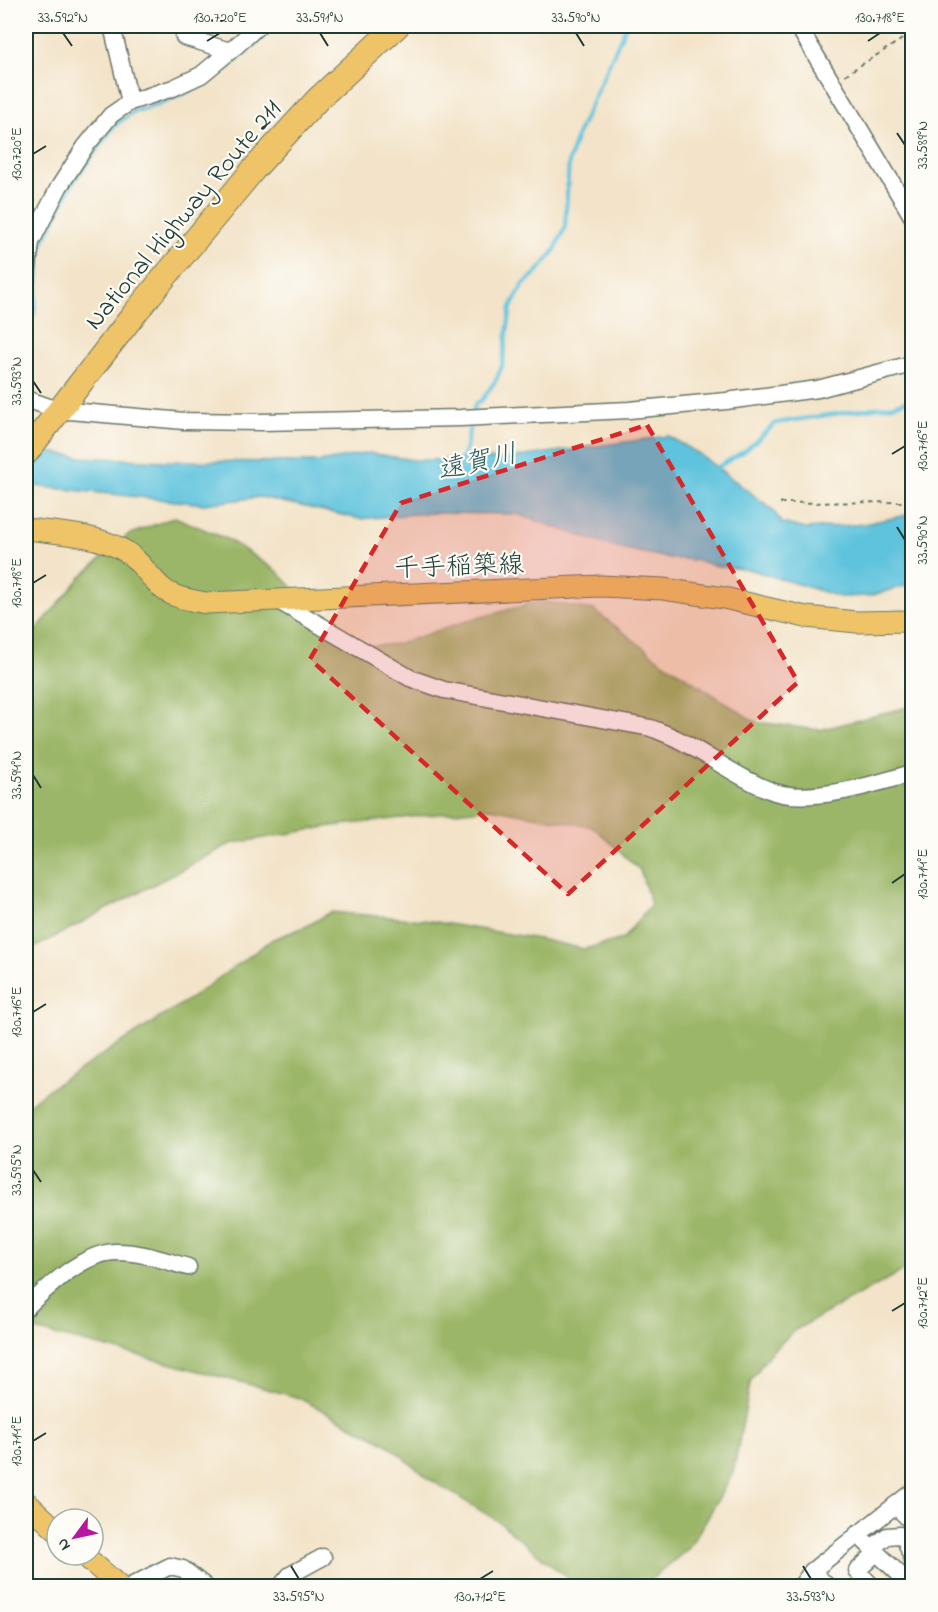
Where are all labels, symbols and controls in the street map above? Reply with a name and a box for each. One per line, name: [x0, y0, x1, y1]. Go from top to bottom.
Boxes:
text: 33.592°N: [38, 7, 88, 29]
text: 130.720°E: [193, 7, 247, 29]
text: 33.591°N: [296, 7, 344, 29]
text: 33.590°N: [551, 7, 601, 29]
text: 130.718°E: [855, 7, 905, 29]
street label: National Highway Route 211: [76, 93, 292, 339]
text: 33.589°N: [912, 121, 934, 169]
text: 130.720°E: [6, 127, 28, 181]
text: 33.593°N: [6, 357, 28, 405]
text: 130.716°E: [912, 420, 934, 472]
water label: 遠賀川: [434, 435, 521, 492]
text: 33.590°N: [912, 515, 934, 565]
street label: 千手稲築線: [393, 547, 525, 589]
text: 130.718°E: [6, 558, 28, 608]
text: 33.594°N: [6, 751, 28, 799]
text: 130.714°E: [912, 849, 934, 899]
text: 130.716°E: [6, 986, 28, 1038]
text: 33.595°N: [6, 1144, 28, 1196]
text: 130.712°E: [912, 1277, 934, 1329]
text: 130.714°E: [6, 1416, 28, 1466]
north arrow: [45, 1507, 105, 1567]
text: N: [51, 1533, 77, 1555]
text: 33.595°N: [273, 1586, 325, 1608]
text: 130.712°E: [454, 1586, 506, 1608]
text: 33.593°N: [787, 1586, 835, 1608]

